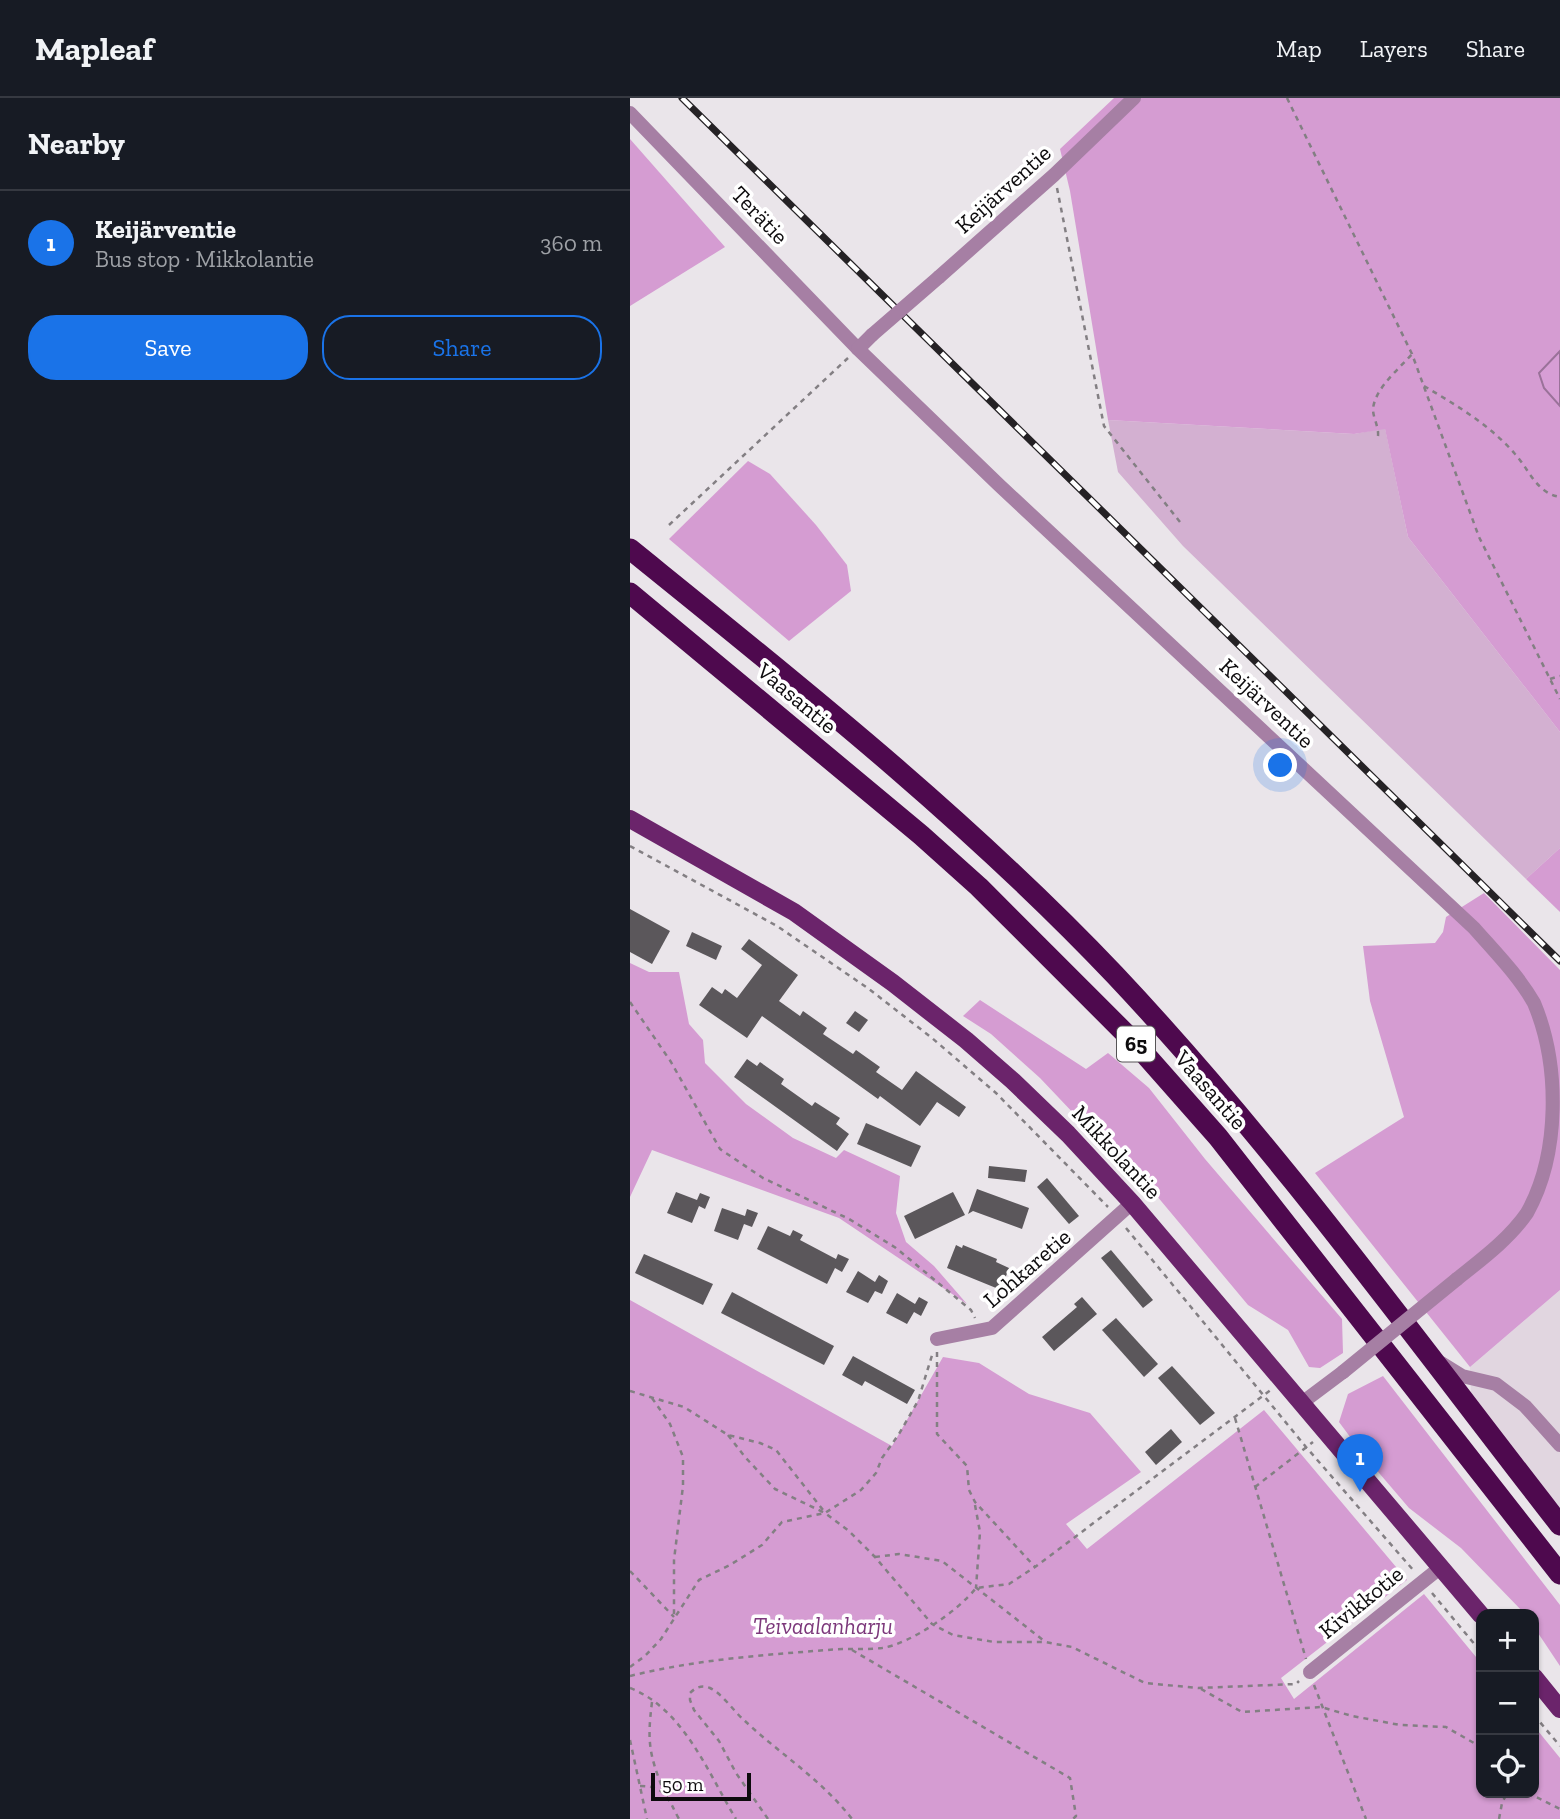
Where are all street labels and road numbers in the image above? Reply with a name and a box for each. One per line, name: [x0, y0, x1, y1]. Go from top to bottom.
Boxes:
street label: Keijärventie: [949, 139, 1057, 239]
street label: Terätie: [726, 180, 794, 250]
street label: Keijärventie: [1214, 652, 1320, 754]
street label: Vaasantie: [751, 656, 843, 740]
road number: 65: [1117, 1026, 1155, 1062]
street label: Vaasantie: [1168, 1044, 1253, 1135]
street label: Mikkolantie: [1066, 1099, 1168, 1205]
street label: Lohkaretie: [978, 1222, 1076, 1314]
street label: Kivikkotie: [1313, 1560, 1409, 1644]

